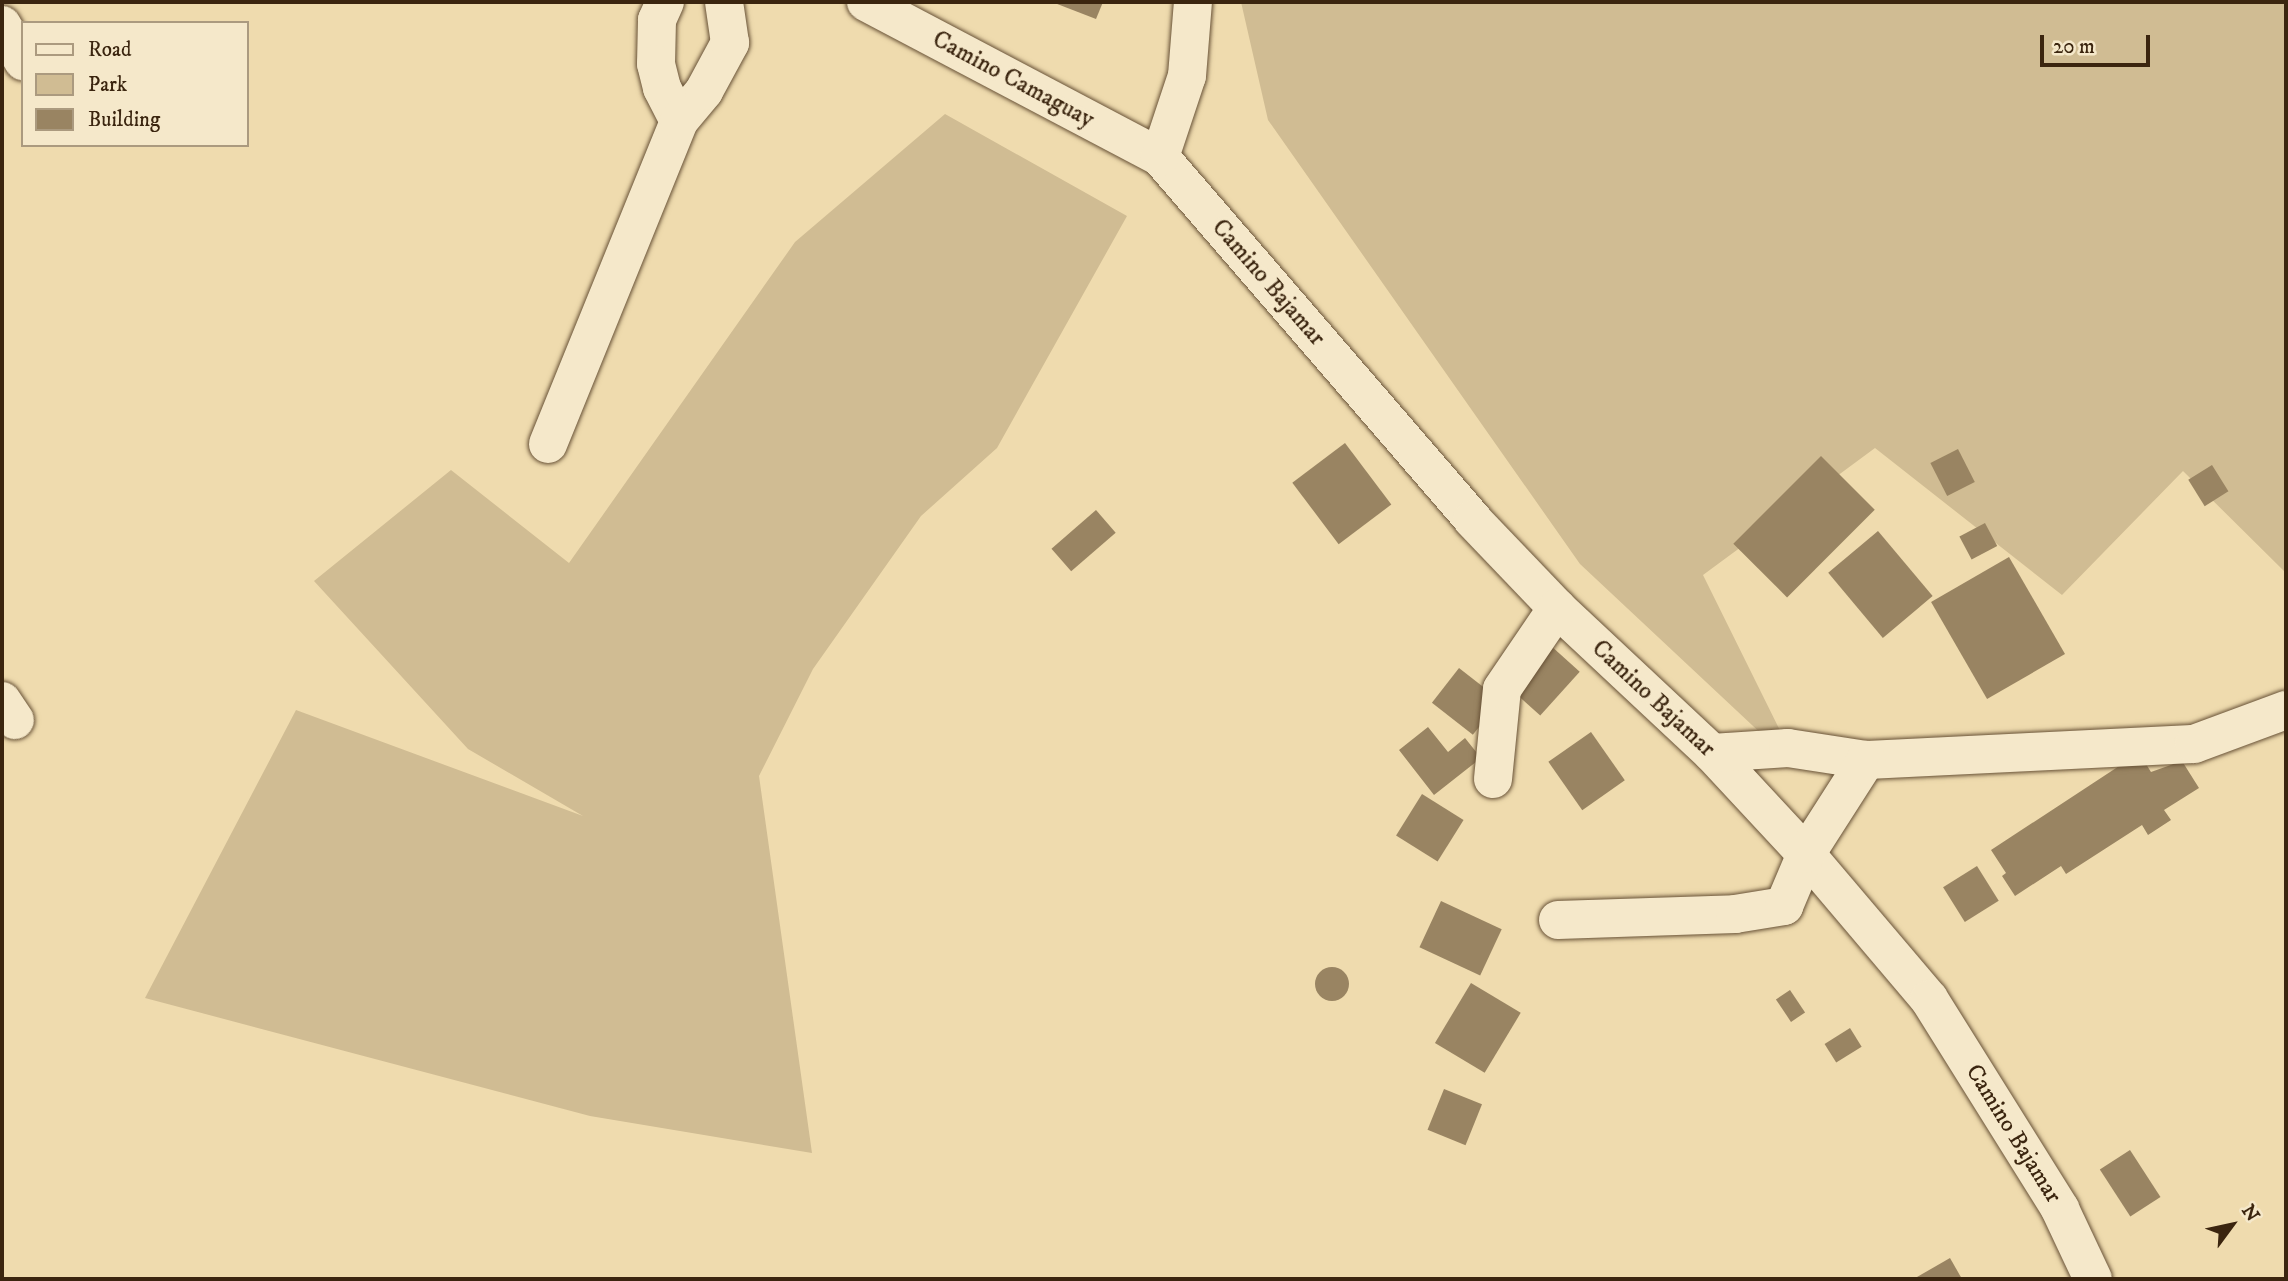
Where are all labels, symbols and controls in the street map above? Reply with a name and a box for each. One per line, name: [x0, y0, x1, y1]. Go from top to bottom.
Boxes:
legend: [21, 21, 248, 147]
scale bar: [2043, 21, 2153, 65]
street label: Camino Camaguay: [927, 25, 1099, 135]
text: 20 m: [2053, 34, 2095, 60]
text: Road: [88, 37, 132, 63]
text: Park: [88, 72, 127, 98]
text: Building: [88, 107, 160, 133]
street label: Camino Bajamar: [1205, 214, 1331, 352]
street label: Camino Bajamar: [1585, 635, 1721, 763]
street label: Camino Bajamar: [1959, 1059, 2067, 1209]
north arrow: [2197, 1190, 2267, 1260]
text: N: [2236, 1200, 2264, 1226]

